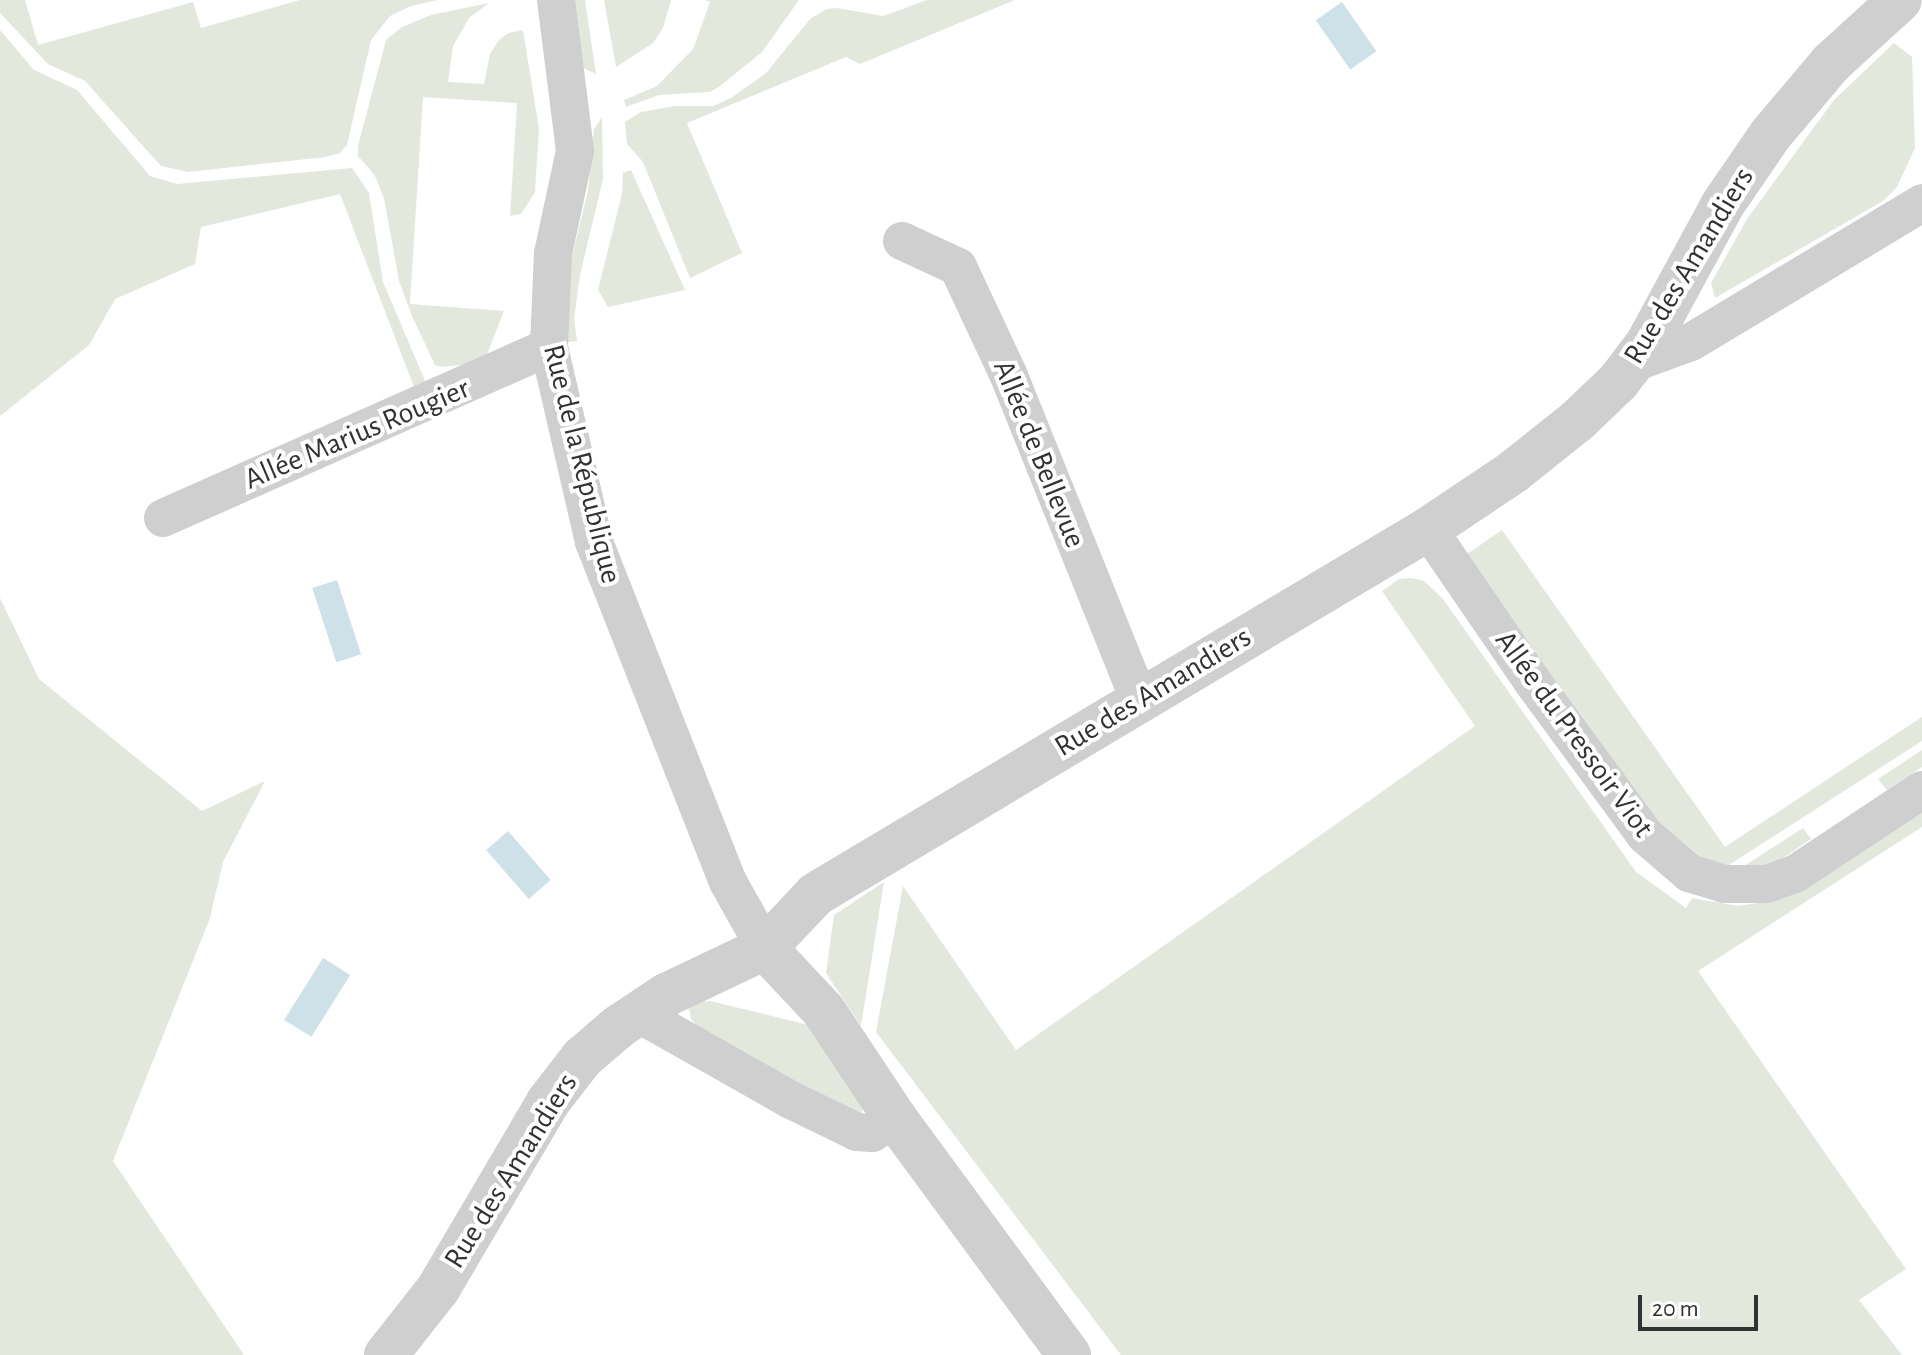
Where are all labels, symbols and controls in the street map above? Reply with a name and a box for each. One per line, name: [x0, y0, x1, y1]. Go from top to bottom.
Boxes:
street label: Rue des Amandiers: [1616, 161, 1762, 371]
street label: Rue de la République: [535, 341, 629, 587]
street label: Allée de Bellevue: [985, 355, 1093, 553]
street label: Allée Marius Rougier: [239, 370, 475, 498]
street label: Rue des Amandiers: [1048, 619, 1258, 765]
street label: Allée du Pressoir Viot: [1487, 624, 1661, 844]
street label: Rue des Amandiers: [437, 1067, 585, 1275]
scale bar: [1642, 1279, 1762, 1329]
text: 20 m: [1652, 1297, 1699, 1321]

